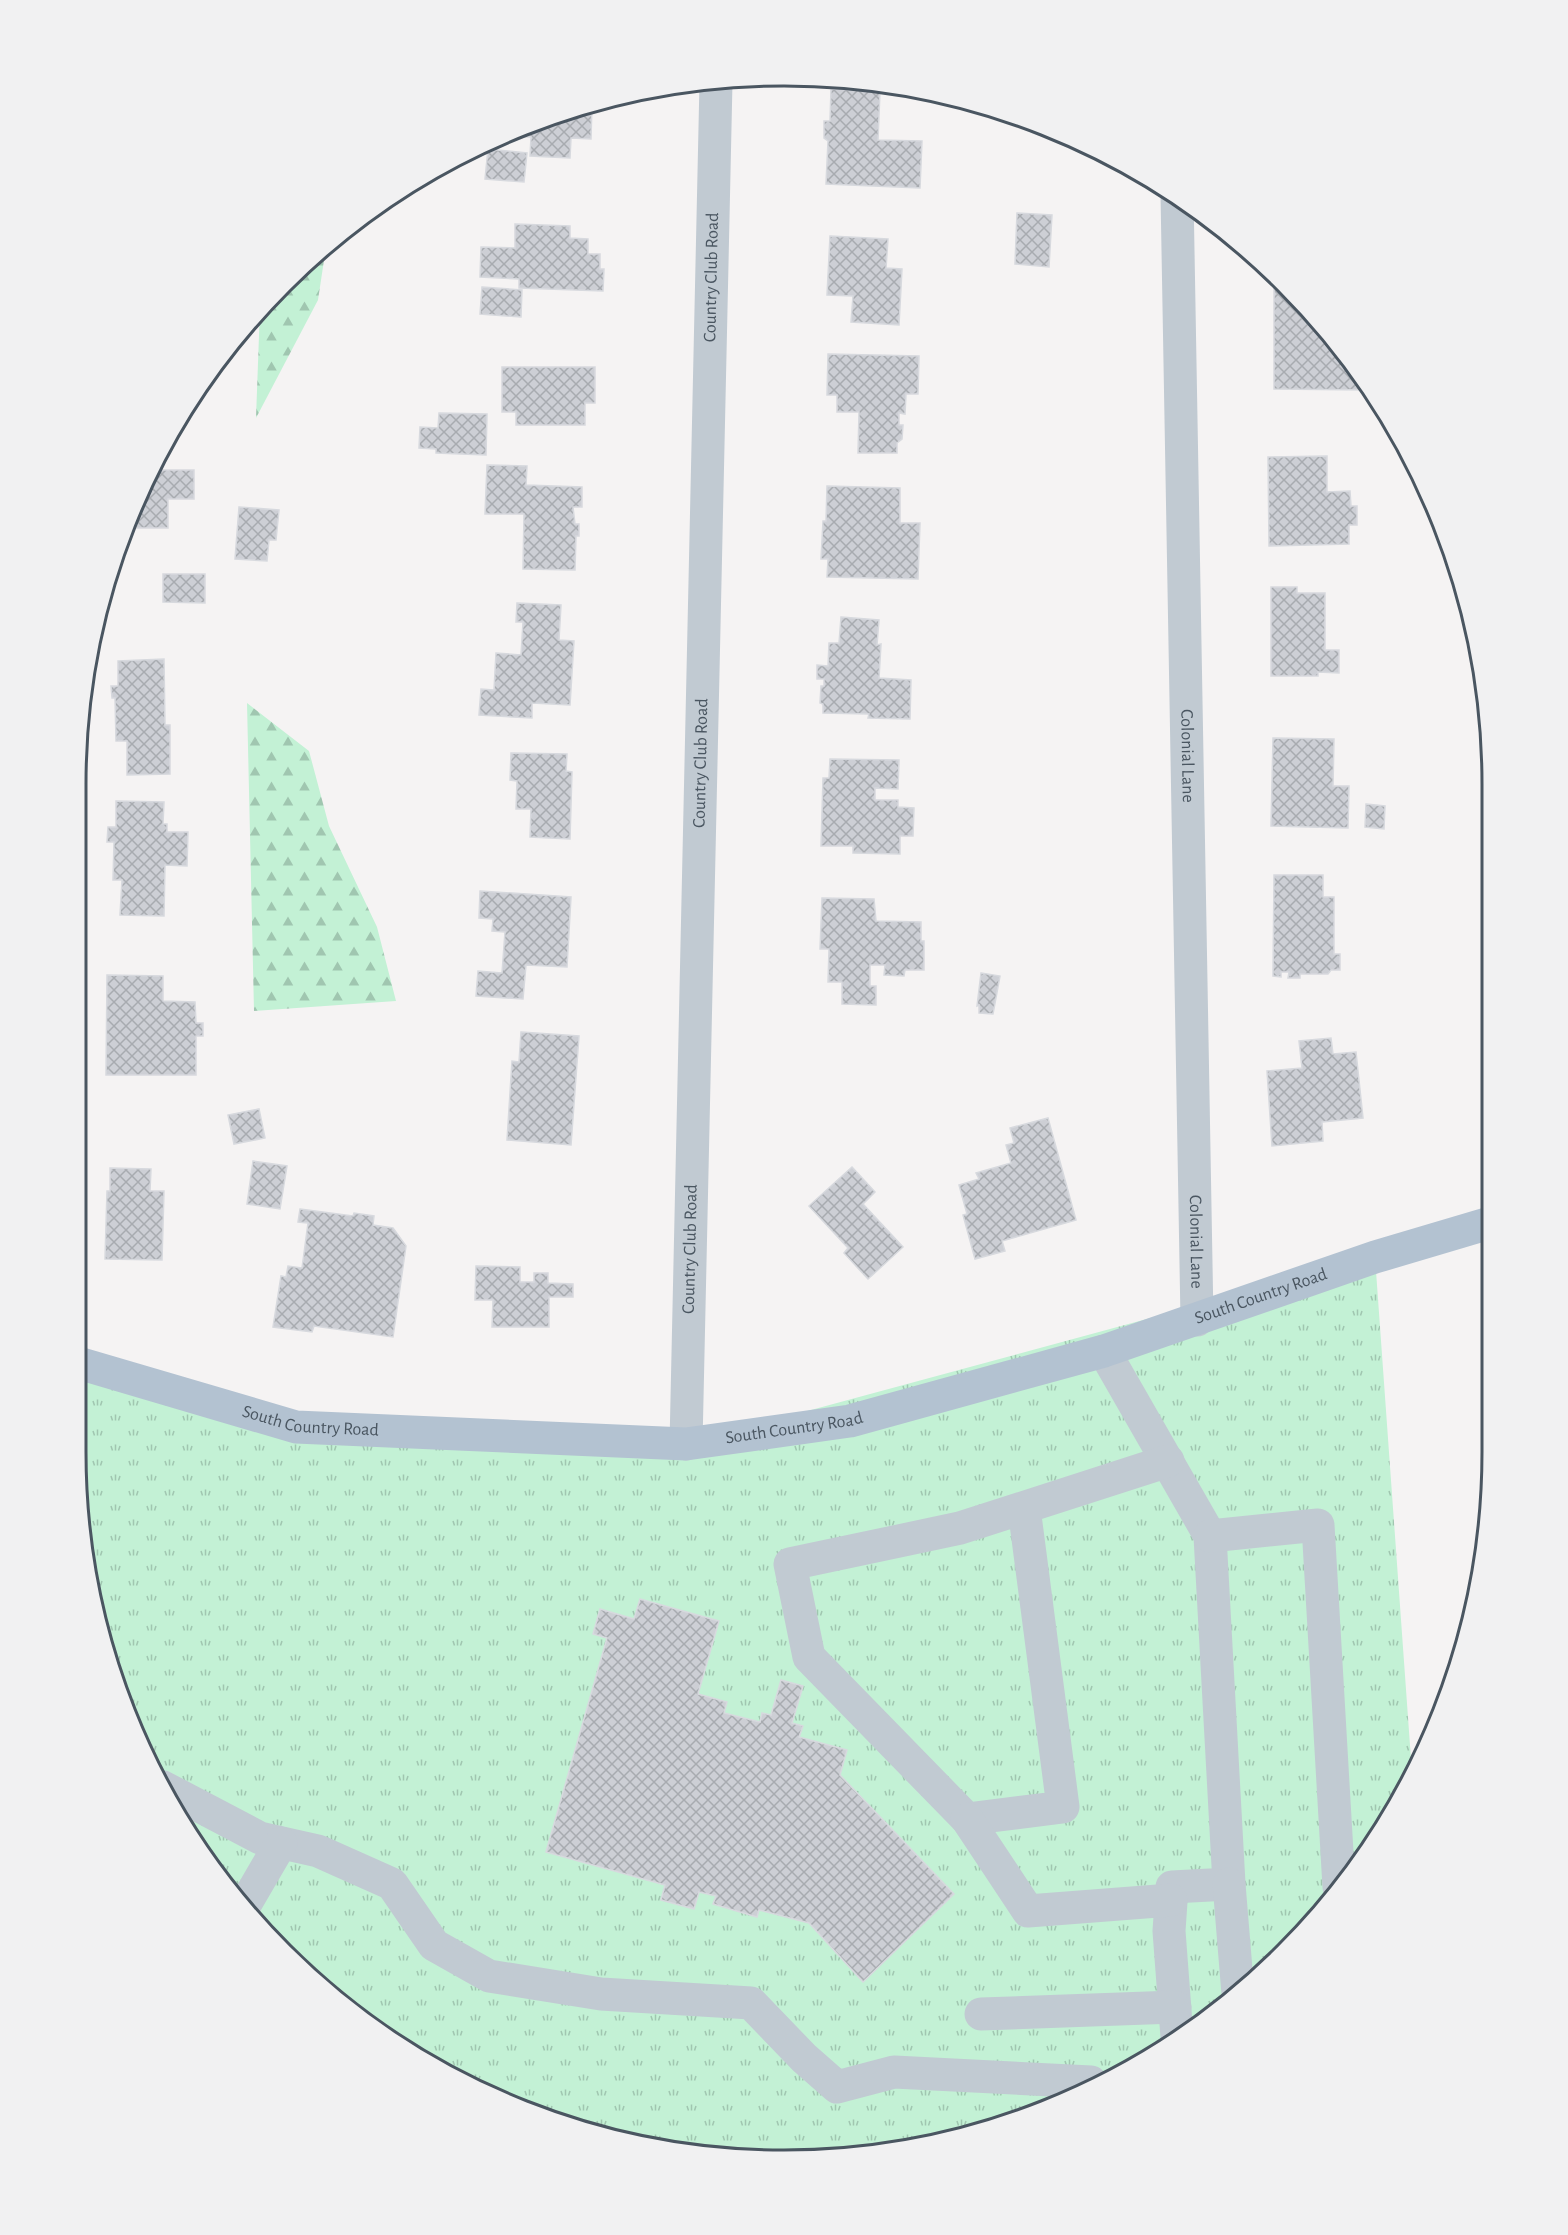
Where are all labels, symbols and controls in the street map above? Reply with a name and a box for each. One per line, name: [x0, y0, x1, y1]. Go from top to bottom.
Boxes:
street label: Country Club Road: [701, 212, 722, 342]
street label: Country Club Road: [691, 698, 711, 828]
street label: Colonial Lane: [1177, 709, 1197, 803]
street label: Country Club Road: [680, 1184, 701, 1314]
street label: Colonial Lane: [1186, 1195, 1205, 1289]
street label: South Country Road: [1193, 1265, 1329, 1328]
street label: South Country Road: [240, 1403, 379, 1440]
street label: South Country Road: [724, 1409, 865, 1447]

